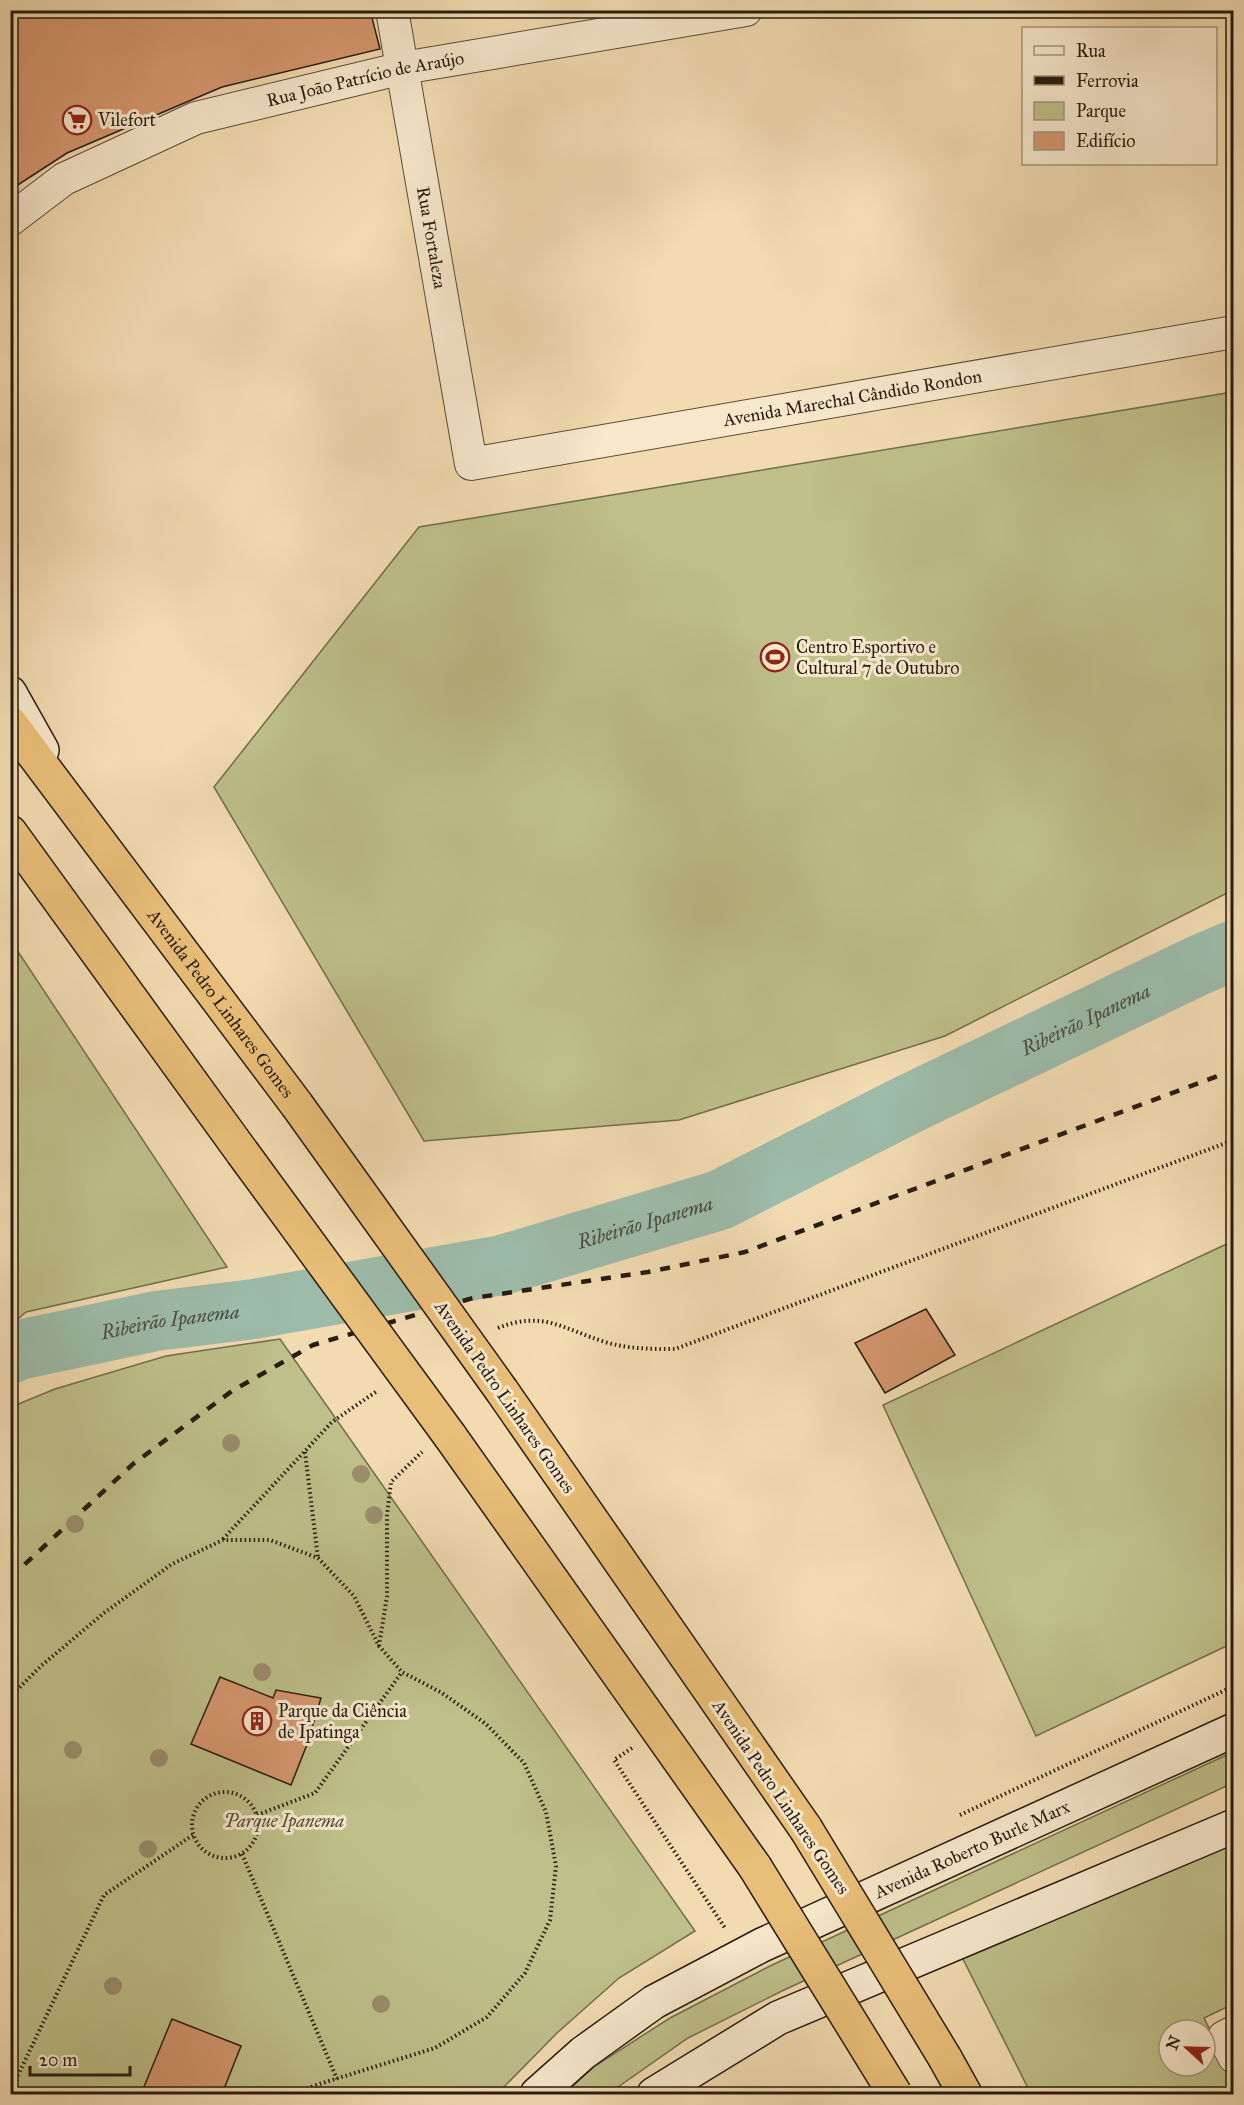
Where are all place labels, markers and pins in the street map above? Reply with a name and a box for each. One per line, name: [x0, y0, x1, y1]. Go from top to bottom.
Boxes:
supermarket icon: Vilefort: [61, 104, 93, 136]
place label: Vilefort: [97, 109, 157, 131]
place label: Centro Esportivo e Cultural 7 de Outubro: [796, 636, 959, 679]
sports icon: Centro Esportivo e Cultural 7 de Outubro: [759, 641, 791, 673]
place label: Parque da Ciência de Ipatinga: [278, 1700, 407, 1744]
building icon: Parque da Ciência de Ipatinga: [241, 1705, 273, 1737]

